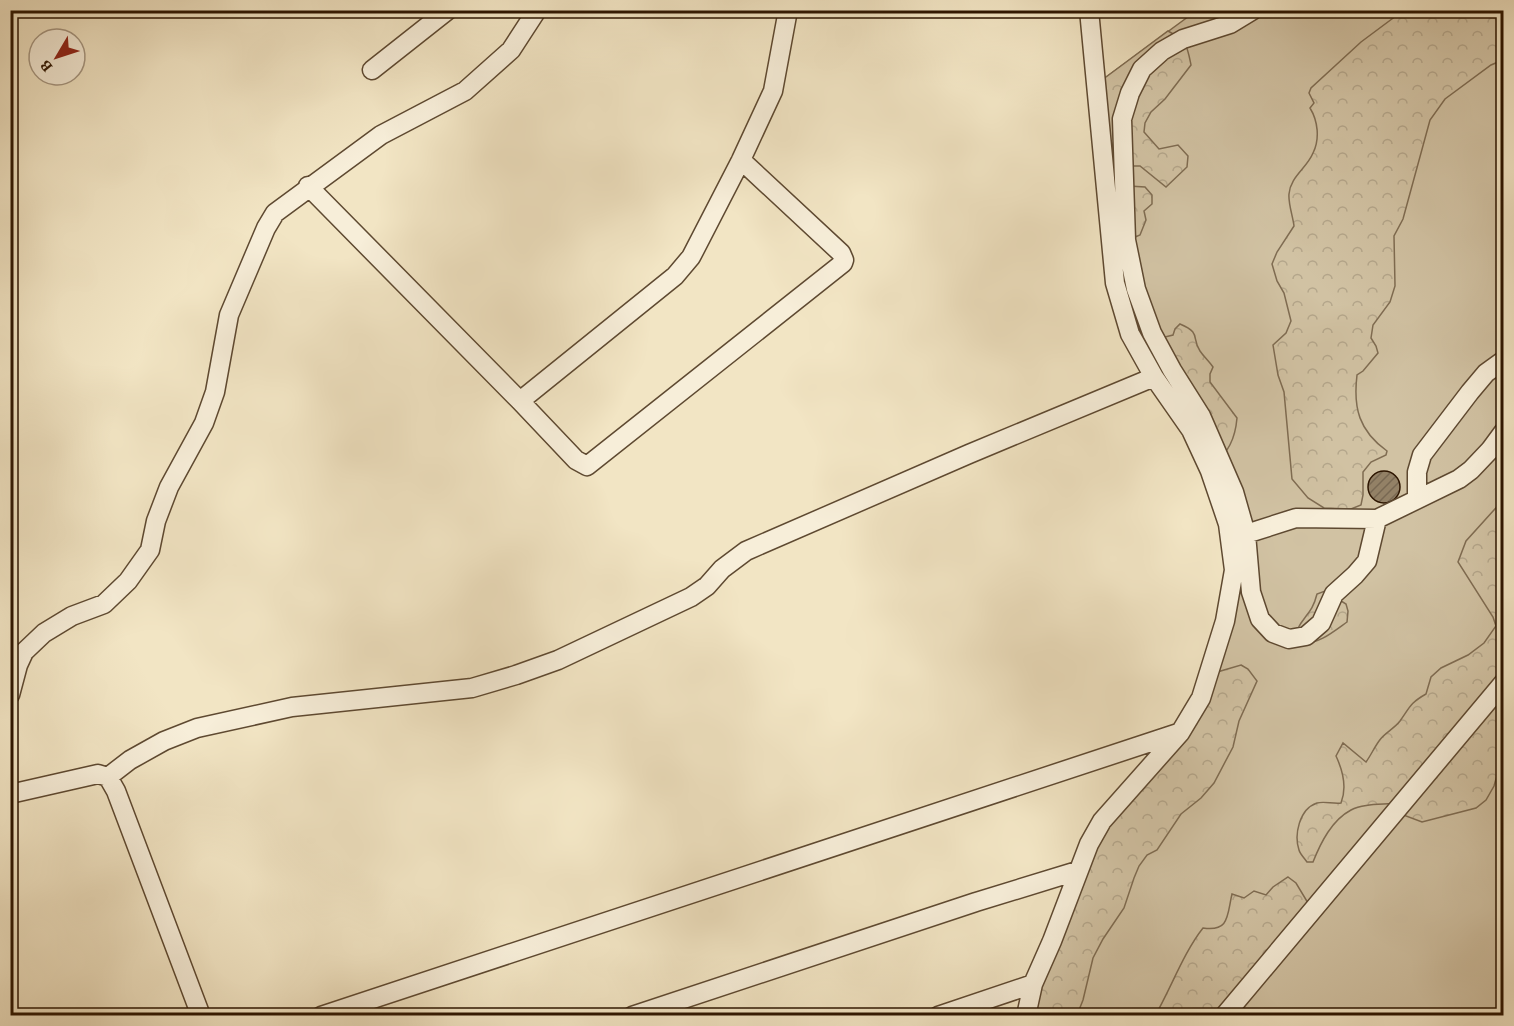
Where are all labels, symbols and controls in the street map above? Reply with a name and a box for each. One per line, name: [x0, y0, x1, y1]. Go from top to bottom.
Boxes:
north arrow: [27, 27, 87, 87]
text: B: [33, 55, 58, 78]

